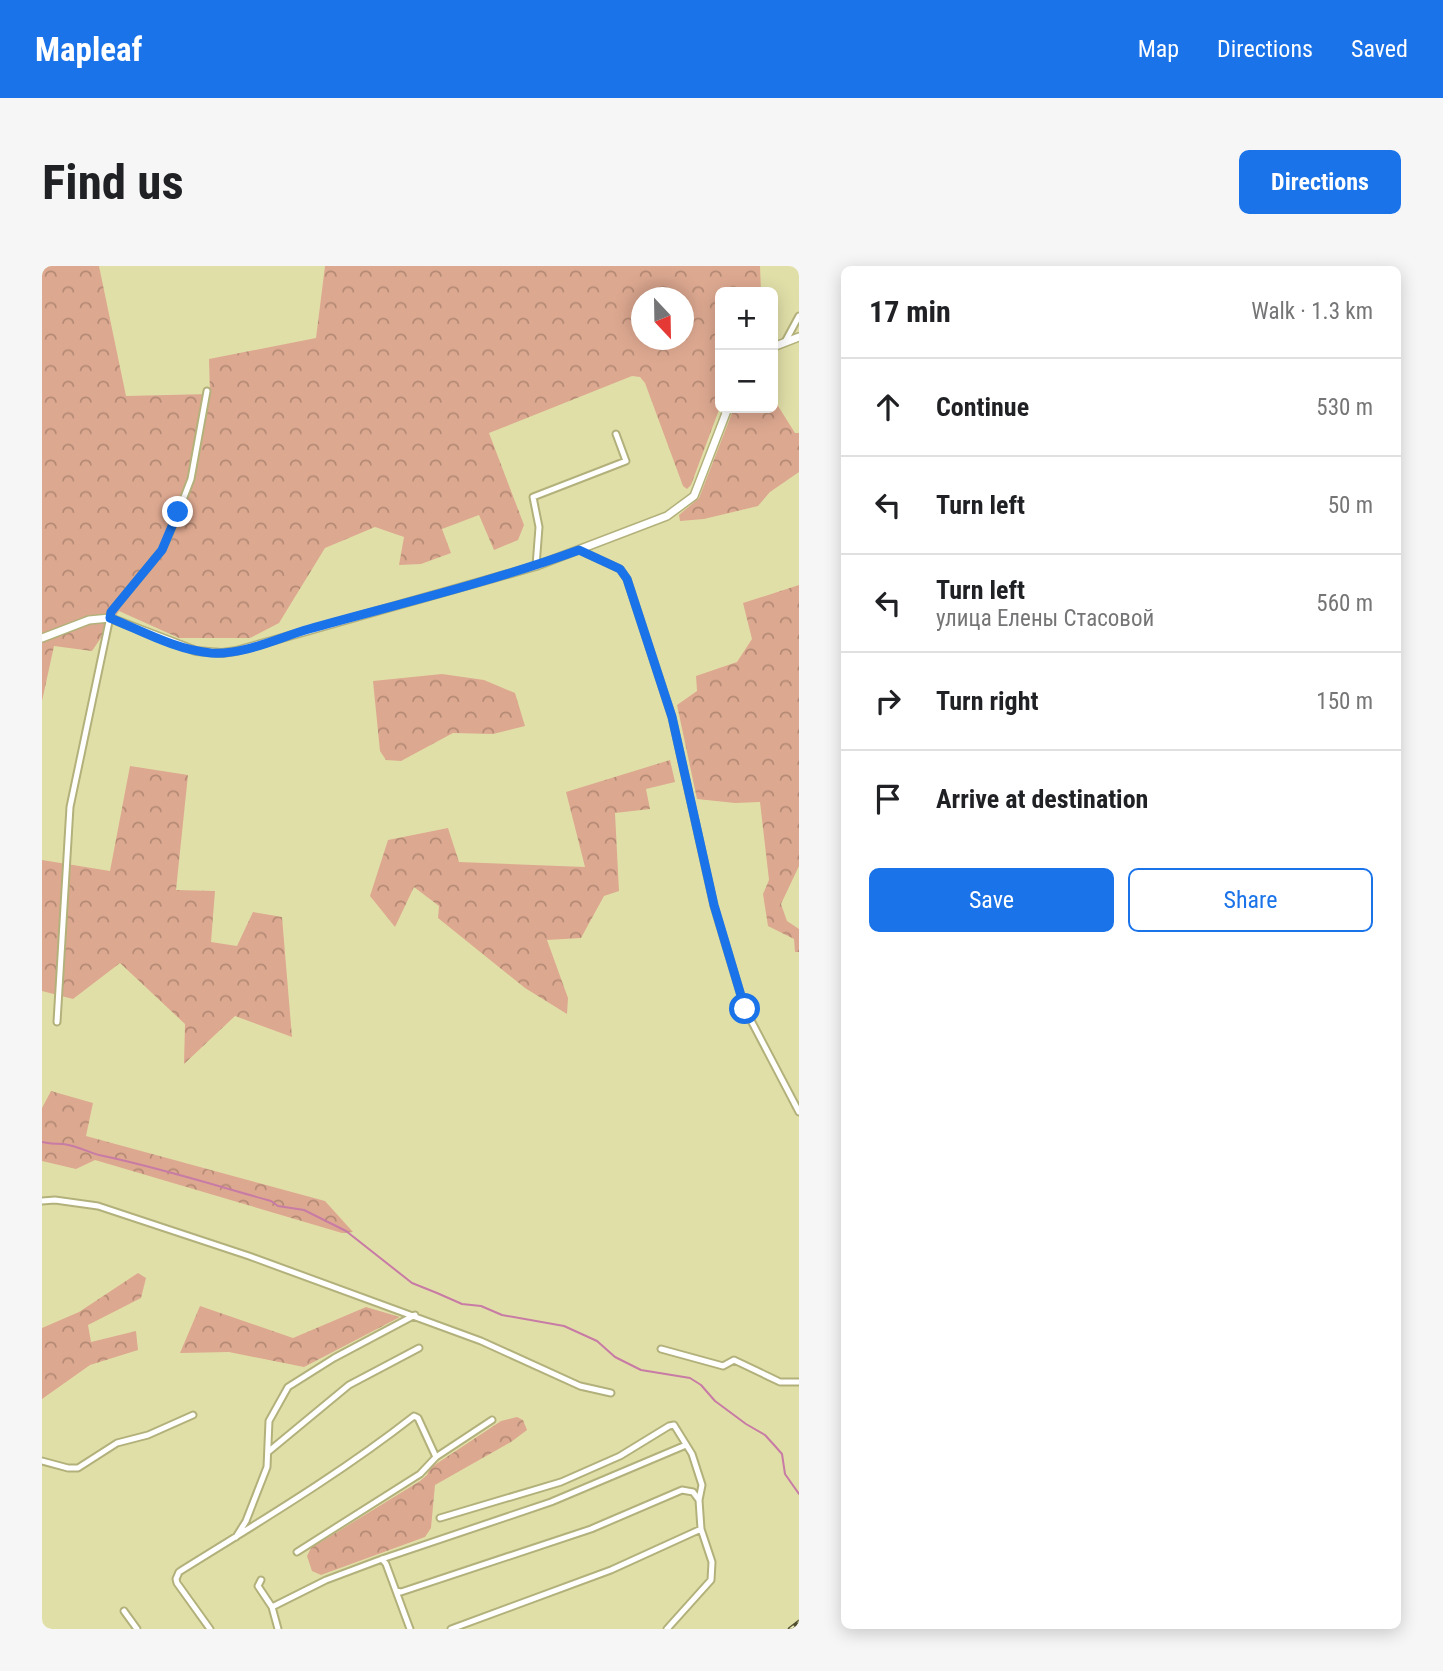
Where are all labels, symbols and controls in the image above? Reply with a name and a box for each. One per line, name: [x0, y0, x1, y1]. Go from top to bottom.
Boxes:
text: Mapleaf: [35, 30, 142, 69]
text: Map: [1138, 35, 1179, 63]
text: Directions: [1217, 35, 1313, 63]
text: Saved: [1351, 35, 1408, 63]
button: Directions: [1239, 150, 1401, 214]
text: Find us: [42, 154, 184, 211]
north arrow: [631, 287, 694, 350]
map controls: [715, 287, 778, 413]
button: +: [715, 287, 778, 350]
text: 17 min: [869, 294, 951, 329]
text: Walk · 1.3 km: [1251, 298, 1373, 325]
button: −: [715, 350, 778, 413]
icon: ahead: [869, 388, 907, 426]
text: Continue: [936, 392, 1029, 422]
text: 530 m: [1316, 394, 1373, 421]
icon: left: [869, 486, 907, 524]
text: Turn left: [936, 490, 1025, 520]
text: 50 m: [1328, 492, 1373, 519]
route end: [162, 496, 193, 527]
text: Turn left: [936, 575, 1025, 605]
icon: left: [869, 584, 907, 622]
text: 560 m: [1316, 590, 1373, 617]
text: улица Елены Стасовой: [936, 605, 1154, 632]
icon: right: [869, 682, 907, 720]
text: Turn right: [936, 686, 1038, 716]
text: 150 m: [1316, 688, 1373, 715]
icon: arrive: [869, 780, 907, 818]
text: Arrive at destination: [936, 784, 1148, 814]
button: Save: [869, 868, 1114, 932]
button: Share: [1128, 868, 1373, 932]
route start: [729, 993, 760, 1024]

